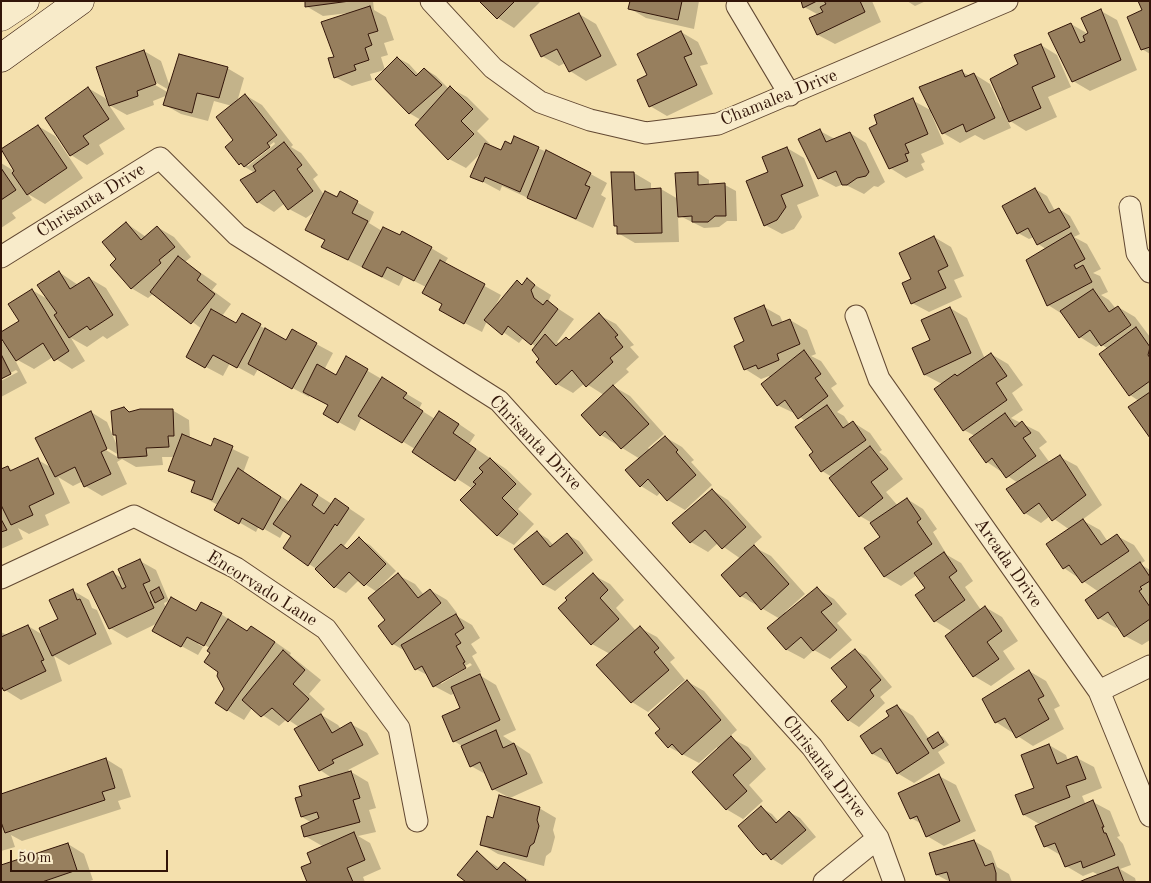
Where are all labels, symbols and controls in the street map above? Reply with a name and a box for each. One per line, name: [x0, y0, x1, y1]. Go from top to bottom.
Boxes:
street label: Chamalea Drive: [717, 65, 841, 131]
street label: Chrisanta Drive: [33, 159, 149, 243]
street label: Chrisanta Drive: [484, 391, 586, 495]
street label: Arcada Drive: [969, 514, 1047, 612]
street label: Encorvado Lane: [203, 546, 321, 632]
street label: Chrisanta Drive: [777, 712, 871, 822]
scale bar: [12, 840, 170, 872]
text: 50 m: [18, 851, 52, 866]

